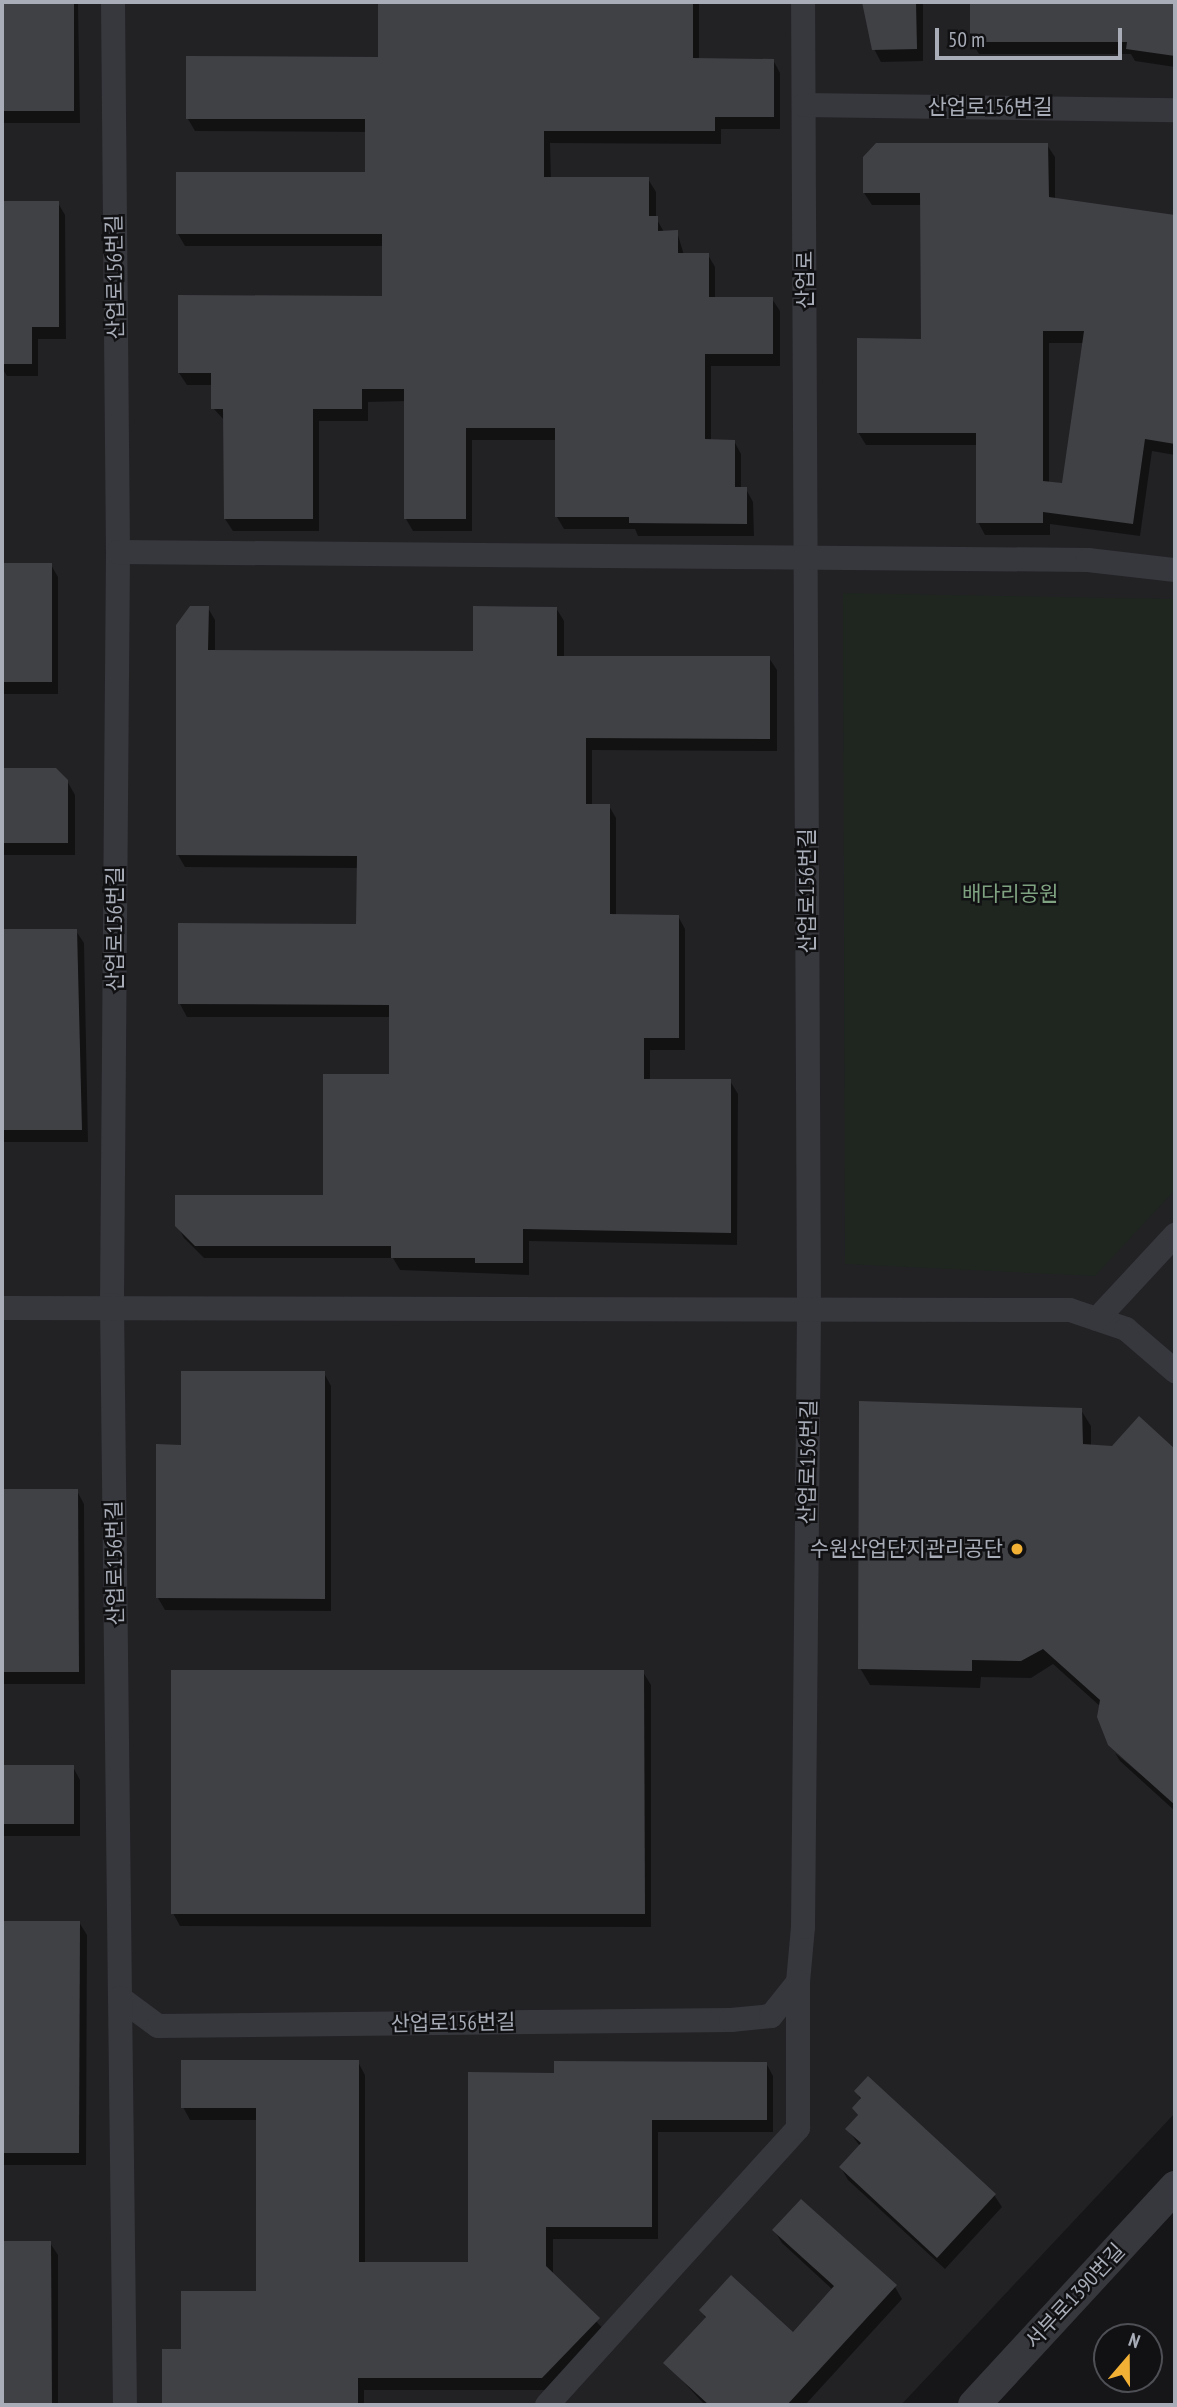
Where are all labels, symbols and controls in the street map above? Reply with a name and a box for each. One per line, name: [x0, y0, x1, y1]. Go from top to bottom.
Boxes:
scale bar: [939, 14, 1126, 58]
text: 50 m: [948, 26, 985, 53]
street label: 산업로156번길: [928, 94, 1052, 120]
street label: 산업로156번길: [101, 214, 129, 340]
street label: 산업로: [792, 251, 818, 309]
street label: 산업로156번길: [794, 829, 820, 953]
street label: 산업로156번길: [102, 867, 128, 991]
park label: 배다리공원: [962, 881, 1058, 907]
street label: 산업로156번길: [794, 1399, 822, 1525]
street label: 산업로156번길: [101, 1500, 129, 1626]
place label: 수원산업단지관리공단: [810, 1536, 1003, 1562]
marker: 수원산업단지관리공단: [1009, 1541, 1025, 1557]
street label: 산업로156번길: [390, 2009, 516, 2037]
street label: 서부로1390번길: [1020, 2238, 1130, 2354]
north arrow: [1093, 2323, 1163, 2393]
text: N: [1126, 2327, 1143, 2353]

